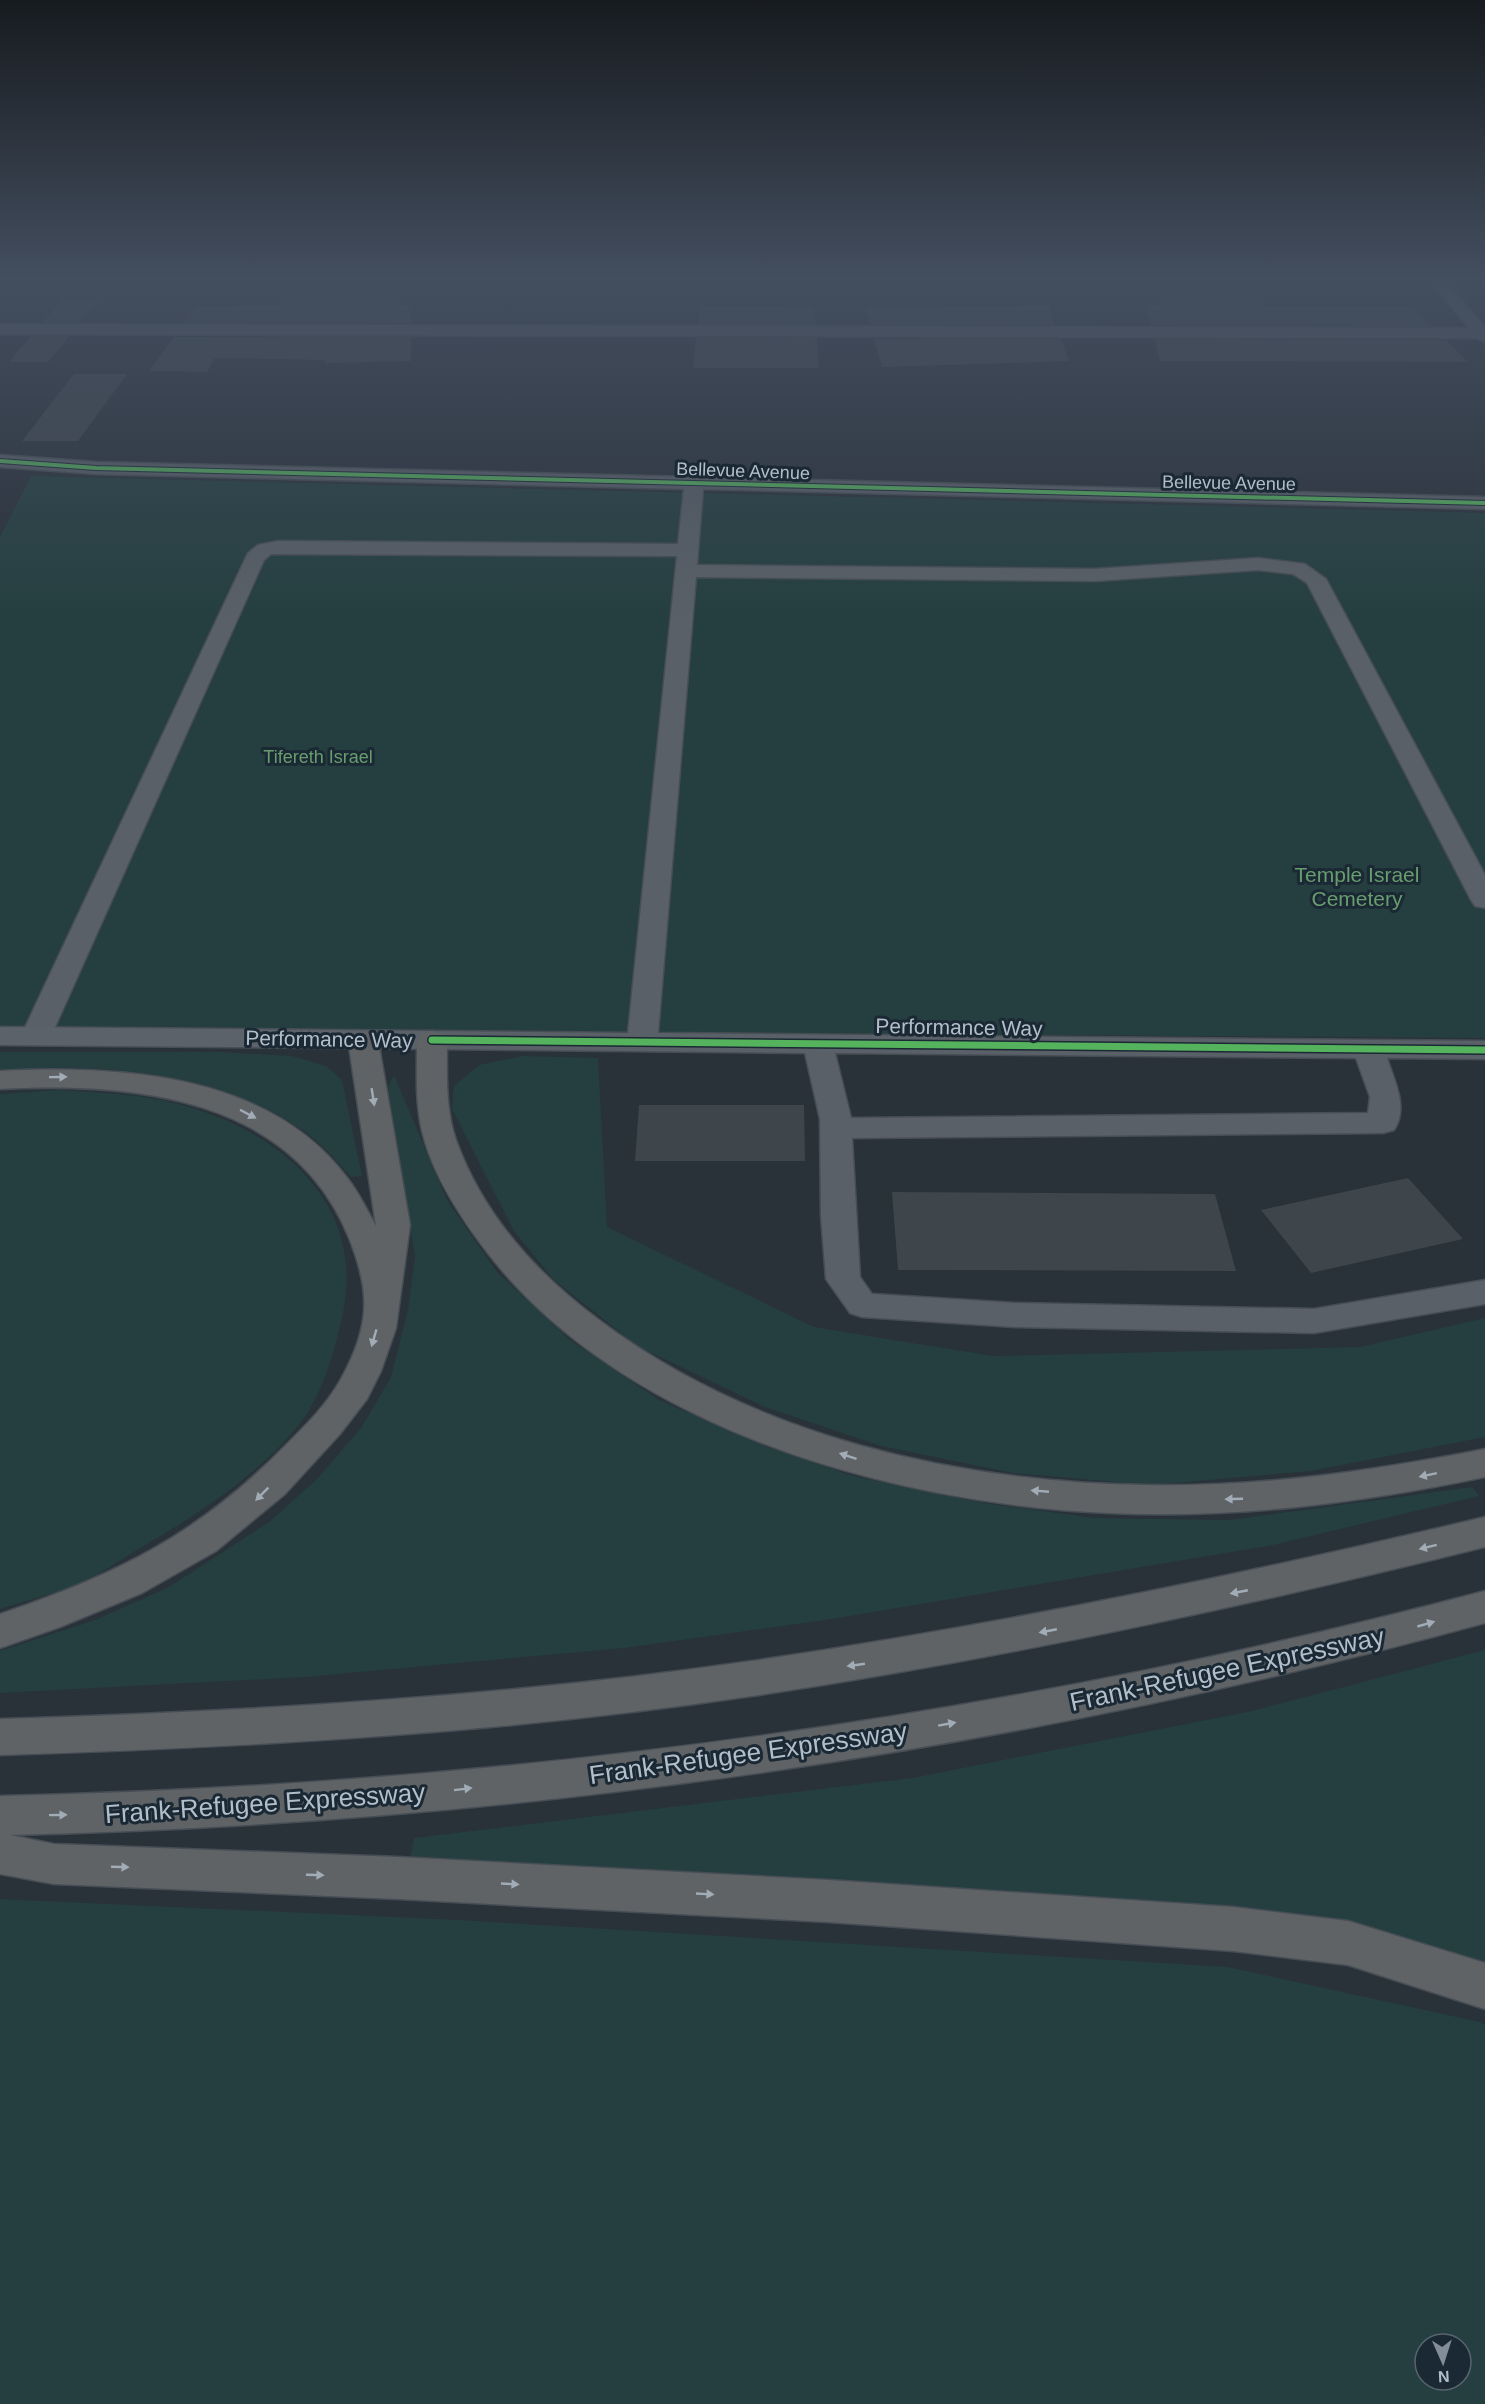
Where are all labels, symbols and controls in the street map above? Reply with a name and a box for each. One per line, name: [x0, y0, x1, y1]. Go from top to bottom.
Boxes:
street label: Bellevue Avenue: [676, 459, 810, 483]
street label: Bellevue Avenue: [1162, 472, 1296, 494]
park label: Tifereth Israel: [263, 747, 373, 767]
park label: Temple Israel Cemetery: [1295, 863, 1419, 910]
street label: Performance Way: [875, 1014, 1043, 1040]
street label: Performance Way: [245, 1026, 413, 1052]
one-way arrow: [49, 1072, 68, 1082]
one-way arrow: [369, 1088, 378, 1107]
one-way arrow: [239, 1110, 256, 1119]
one-way arrow: [369, 1329, 379, 1347]
one-way arrow: [839, 1450, 857, 1460]
one-way arrow: [1418, 1471, 1437, 1480]
one-way arrow: [1030, 1486, 1049, 1496]
one-way arrow: [255, 1487, 270, 1501]
one-way arrow: [1225, 1494, 1244, 1503]
one-way arrow: [1419, 1542, 1438, 1552]
one-way arrow: [1229, 1588, 1248, 1597]
one-way arrow: [1417, 1619, 1435, 1628]
street label: Frank-Refugee Expressway: [1067, 1621, 1387, 1717]
one-way arrow: [1038, 1627, 1057, 1636]
one-way arrow: [846, 1660, 865, 1669]
street label: Frank-Refugee Expressway: [587, 1716, 909, 1790]
one-way arrow: [938, 1720, 957, 1729]
street label: Frank-Refugee Expressway: [104, 1777, 426, 1829]
one-way arrow: [453, 1785, 472, 1794]
one-way arrow: [49, 1810, 68, 1819]
one-way arrow: [111, 1862, 130, 1871]
one-way arrow: [306, 1870, 325, 1879]
one-way arrow: [501, 1879, 520, 1888]
one-way arrow: [695, 1890, 714, 1899]
north arrow: [1413, 2332, 1473, 2392]
text: N: [1438, 2368, 1450, 2385]

